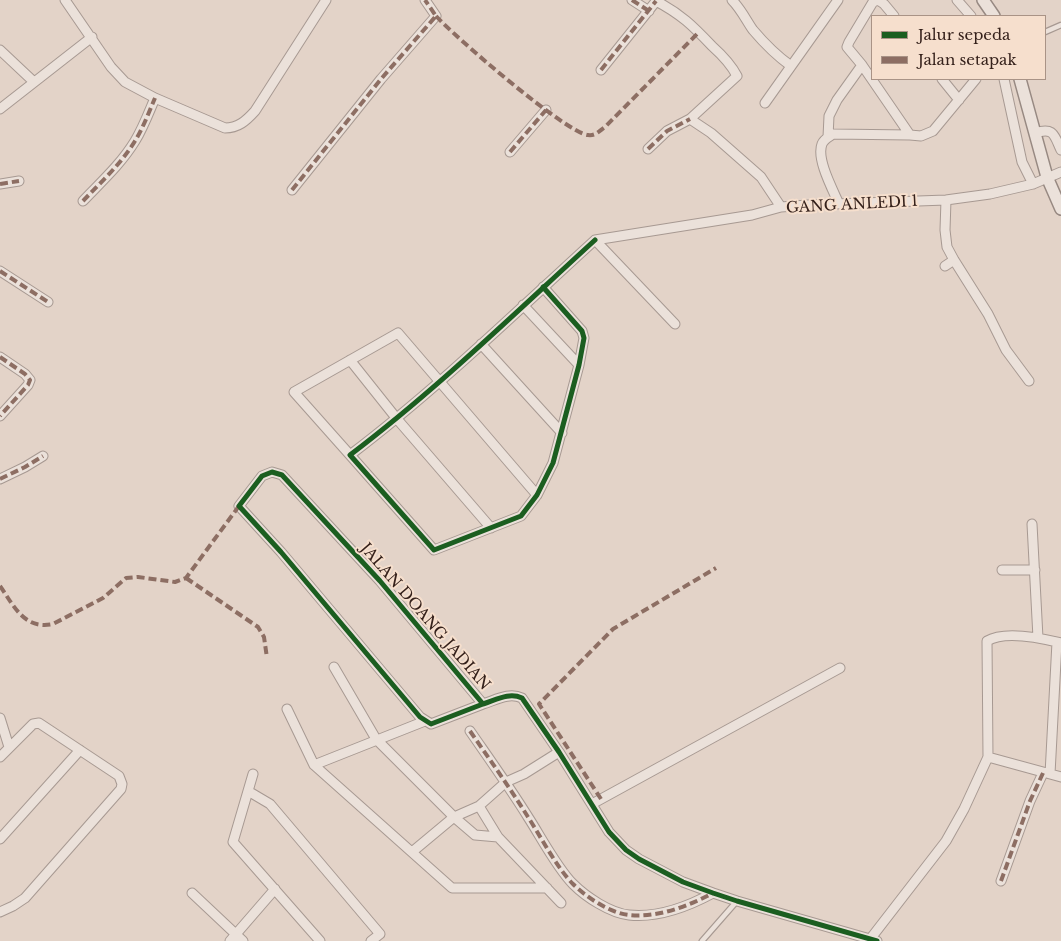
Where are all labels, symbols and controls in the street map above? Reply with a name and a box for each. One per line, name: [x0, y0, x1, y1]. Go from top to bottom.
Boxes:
legend: [871, 15, 1046, 80]
text: Jalur sepeda: [918, 25, 1010, 44]
text: Jalan setapak: [918, 50, 1017, 69]
street label: GANG ANLEDI 1: [785, 193, 919, 217]
street label: JALAN DOANG JADIAN: [356, 540, 494, 694]

